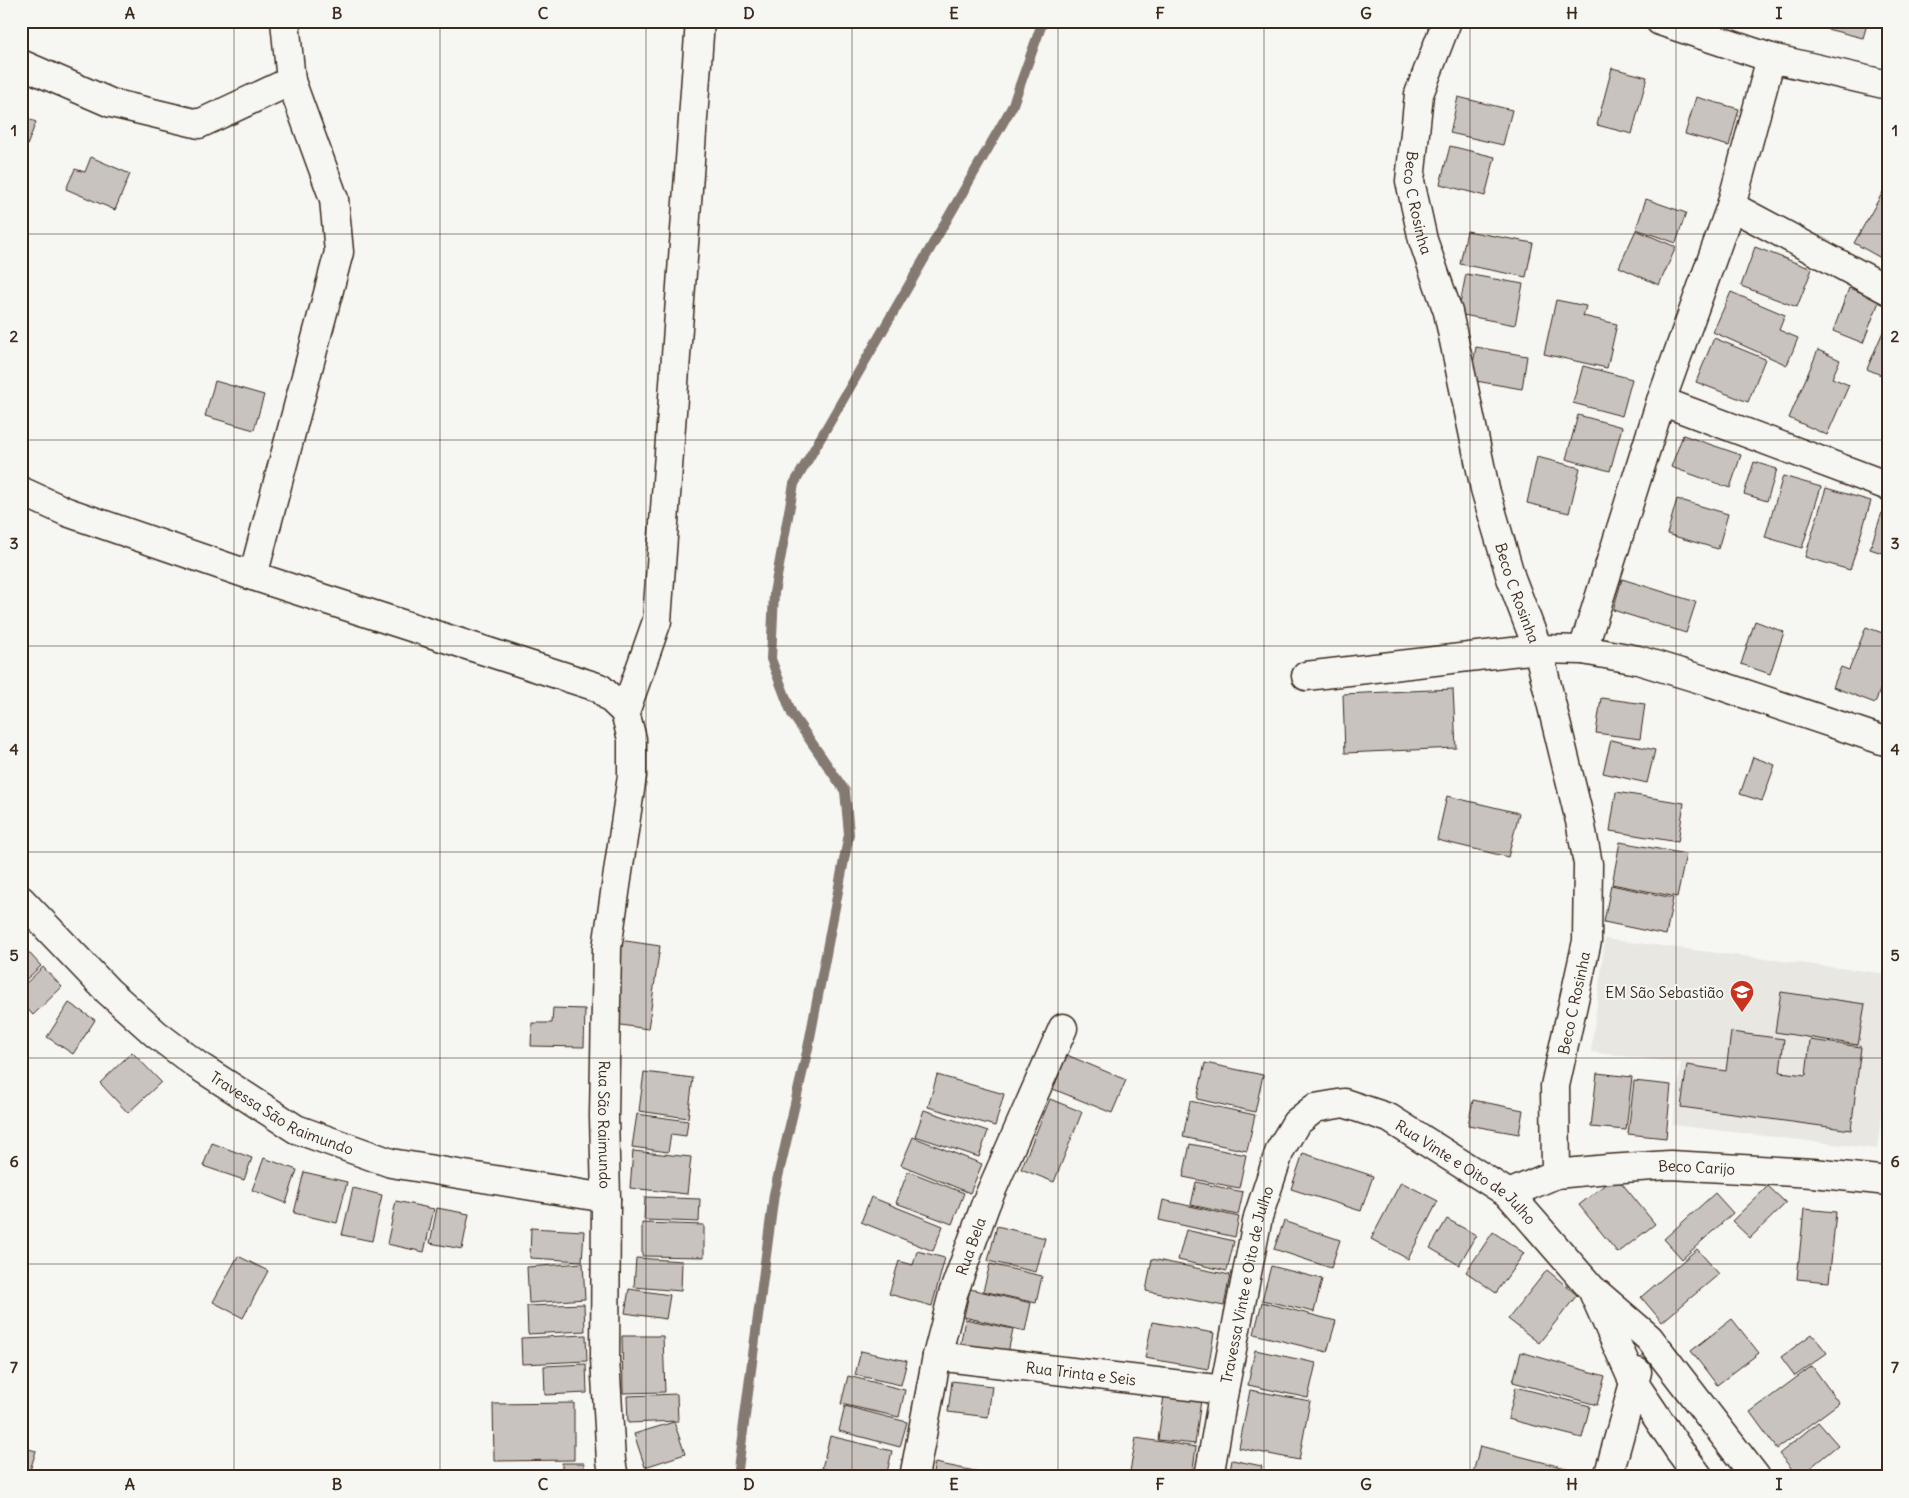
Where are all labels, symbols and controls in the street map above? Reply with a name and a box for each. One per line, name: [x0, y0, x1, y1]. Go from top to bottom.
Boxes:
text: A: [125, 3, 135, 23]
text: B: [332, 3, 343, 23]
text: C: [538, 3, 549, 23]
text: D: [743, 3, 755, 23]
text: E: [949, 3, 959, 23]
text: F: [1155, 3, 1165, 23]
text: G: [1360, 3, 1372, 23]
text: H: [1566, 3, 1578, 23]
text: I: [1776, 3, 1783, 23]
text: 1: [11, 120, 17, 140]
text: 1: [1892, 120, 1898, 140]
street label: Beco C Rosinha: [1400, 150, 1437, 257]
text: 2: [10, 326, 19, 346]
text: 2: [1891, 326, 1900, 346]
text: 3: [9, 533, 19, 553]
text: 3: [1890, 533, 1900, 553]
street label: Beco C Rosinha: [1492, 541, 1544, 646]
text: 4: [9, 739, 19, 759]
text: 4: [1890, 739, 1900, 759]
text: 5: [9, 945, 19, 965]
text: 5: [1890, 945, 1900, 965]
street label: Beco C Rosinha: [1554, 949, 1594, 1056]
school or university icon: EM São Sebastião: [1729, 979, 1755, 1013]
place label: EM São Sebastião: [1605, 983, 1724, 1002]
street label: Rua São Raimundo: [594, 1060, 615, 1189]
street label: Travessa São Raimundo: [207, 1067, 356, 1158]
street label: Rua Vinte e Oito de Julho: [1392, 1115, 1540, 1228]
text: 6: [9, 1151, 19, 1171]
text: 6: [1890, 1151, 1900, 1171]
street label: Beco Carijo: [1657, 1155, 1736, 1178]
street label: Travessa Vinte e Oito de Julho: [1216, 1183, 1277, 1385]
street label: Rua Bela: [951, 1214, 990, 1278]
text: 7: [10, 1357, 18, 1377]
street label: Rua Trinta e Seis: [1025, 1357, 1137, 1389]
text: 7: [1891, 1357, 1899, 1377]
text: A: [125, 1474, 135, 1494]
text: B: [332, 1474, 343, 1494]
text: C: [538, 1474, 549, 1494]
text: D: [743, 1474, 755, 1494]
text: E: [949, 1474, 959, 1494]
text: F: [1155, 1474, 1165, 1494]
text: G: [1360, 1474, 1372, 1494]
text: H: [1566, 1474, 1578, 1494]
text: I: [1776, 1474, 1783, 1494]

